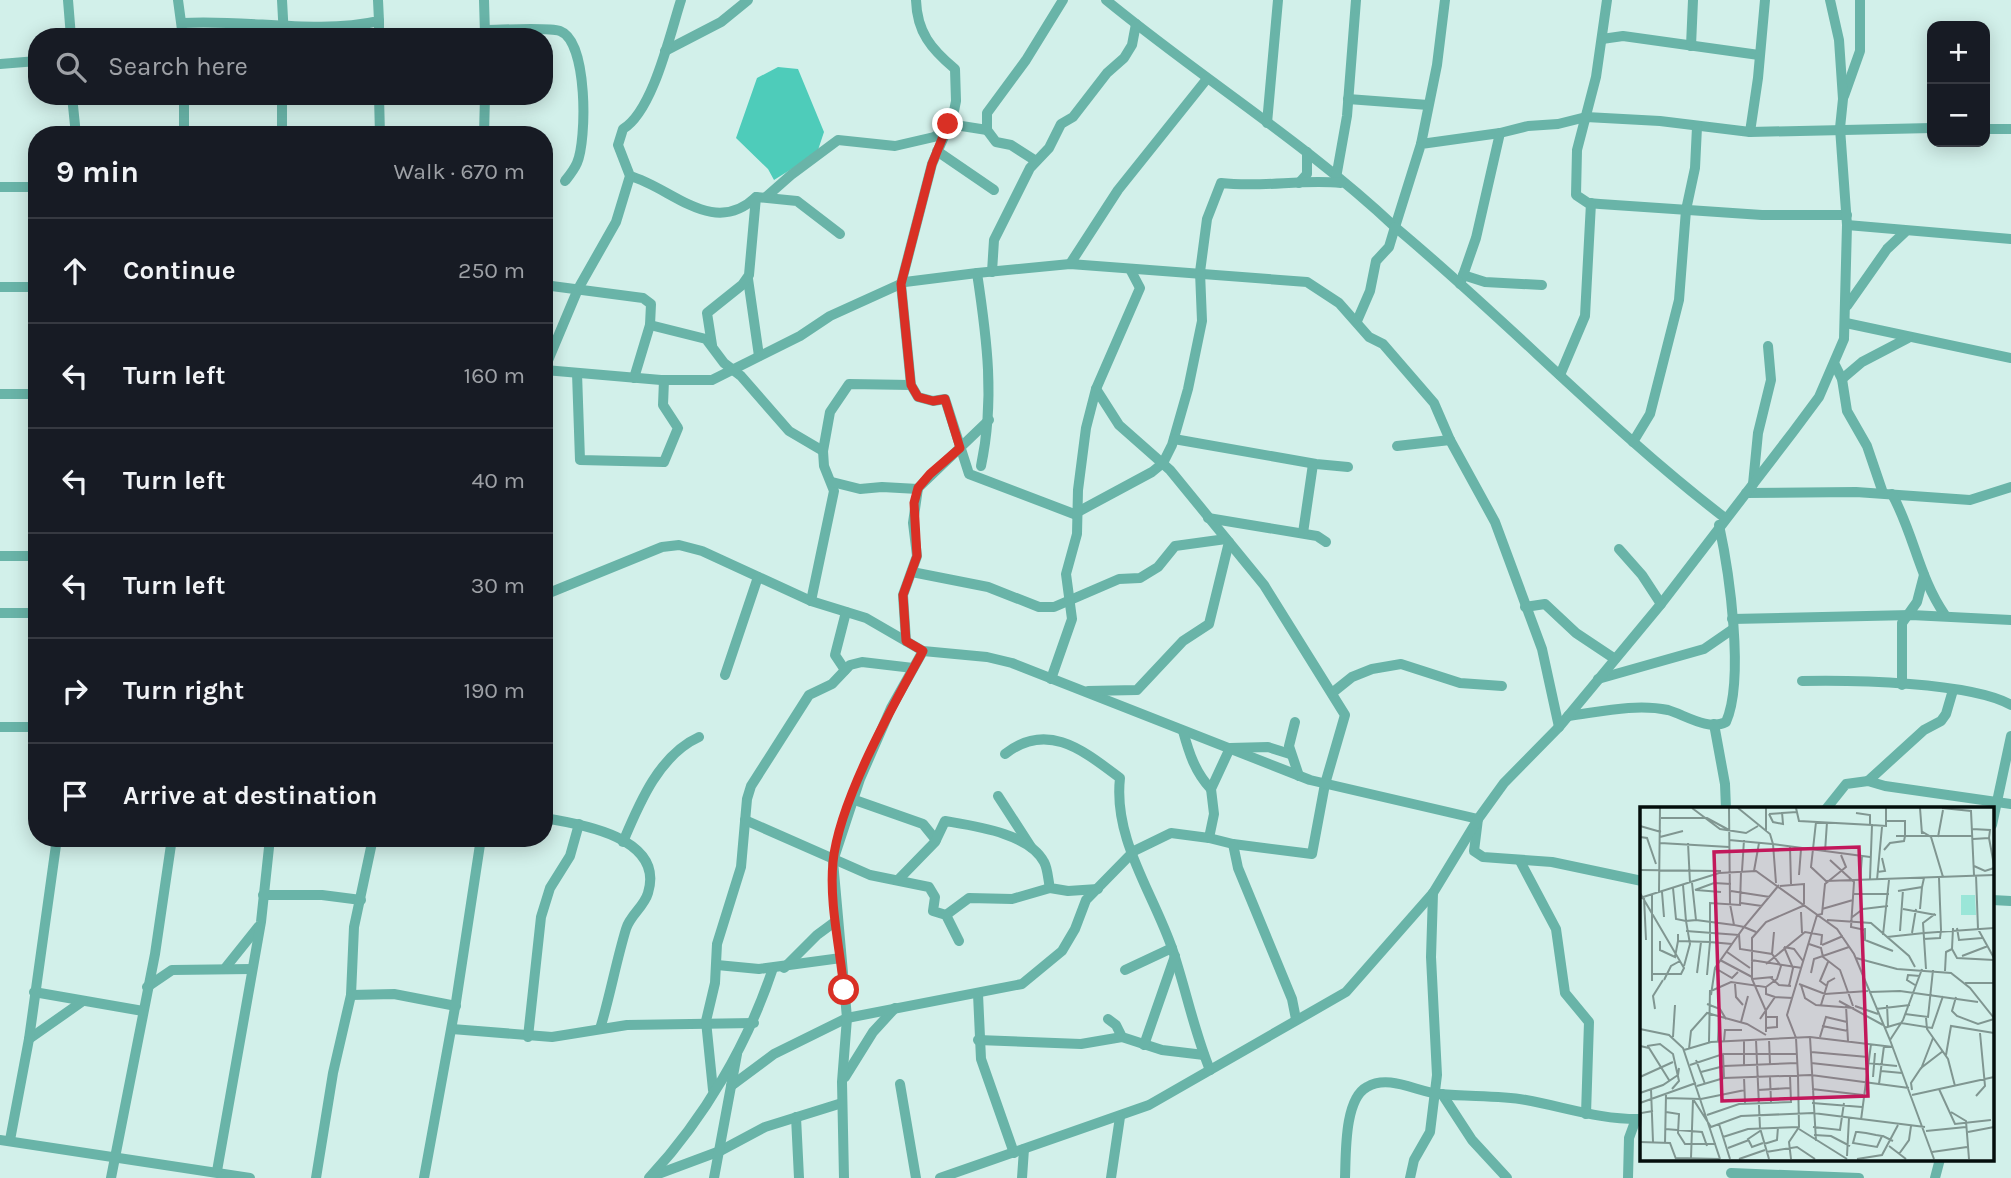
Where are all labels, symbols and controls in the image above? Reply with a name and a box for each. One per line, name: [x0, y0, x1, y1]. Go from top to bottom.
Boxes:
map controls: [1927, 21, 1990, 147]
button: +: [1927, 21, 1990, 84]
search box: [28, 28, 553, 105]
icon: search: [52, 48, 90, 86]
text: Search here: [108, 51, 248, 82]
button: −: [1927, 84, 1990, 147]
route end: [932, 108, 963, 139]
text: 9 min: [56, 154, 139, 190]
text: Walk · 670 m: [393, 158, 525, 185]
icon: ahead: [56, 252, 94, 290]
text: Continue: [123, 255, 235, 286]
text: 250 m: [458, 257, 525, 284]
icon: left: [56, 357, 94, 395]
text: Turn left: [123, 360, 225, 391]
text: 160 m: [464, 362, 525, 389]
icon: left: [56, 462, 94, 500]
text: Turn left: [123, 465, 225, 496]
text: 40 m: [472, 467, 525, 494]
icon: left: [56, 567, 94, 605]
text: Turn left: [123, 570, 225, 601]
text: 30 m: [471, 572, 525, 599]
icon: right: [56, 672, 94, 710]
text: Turn right: [123, 675, 244, 706]
text: 190 m: [463, 677, 525, 704]
icon: arrive: [56, 777, 94, 815]
text: Arrive at destination: [123, 780, 377, 811]
inset map: [1640, 807, 1994, 1160]
route start: [828, 974, 859, 1005]

